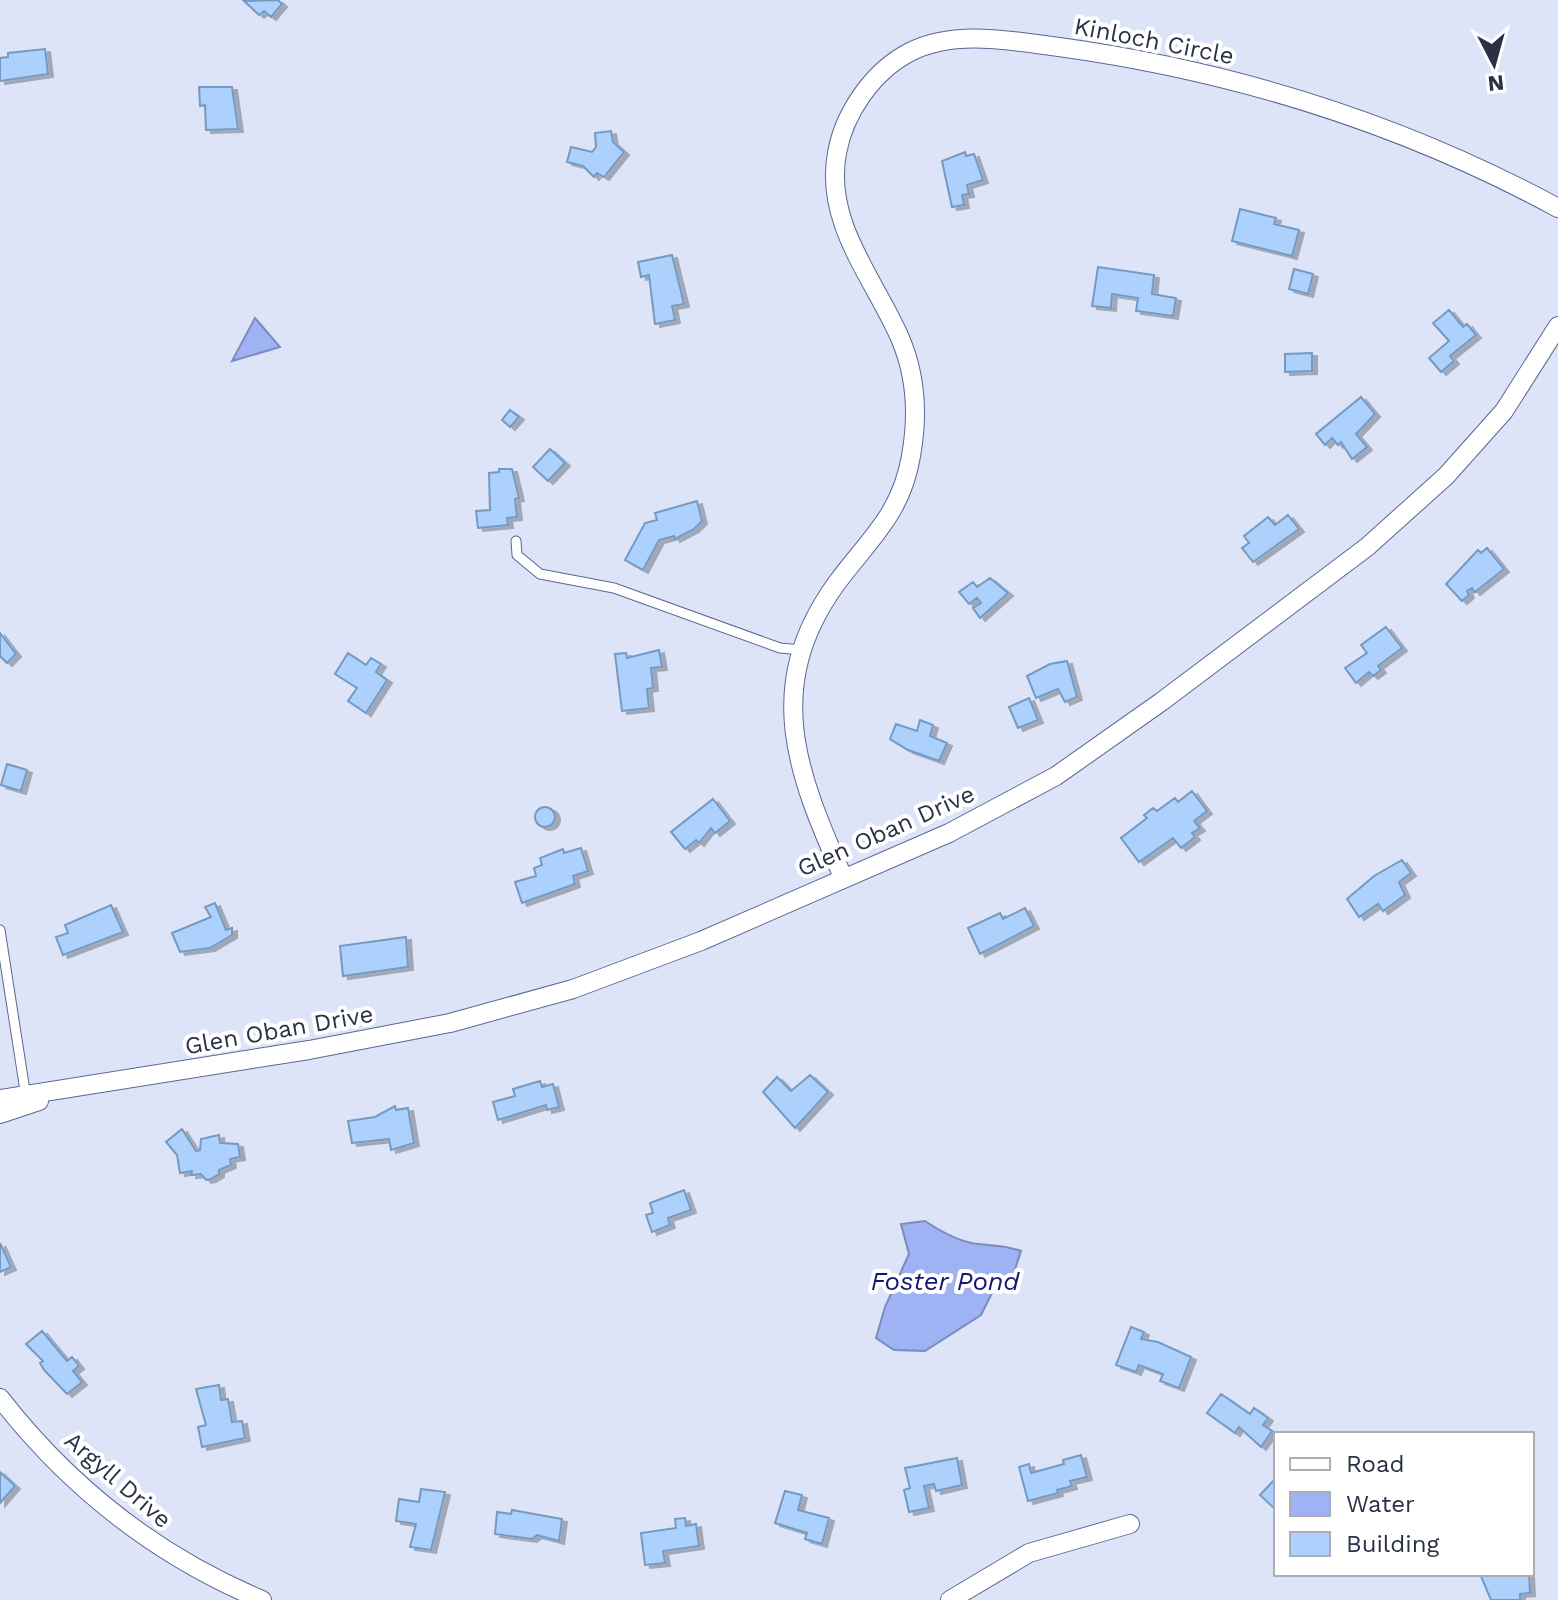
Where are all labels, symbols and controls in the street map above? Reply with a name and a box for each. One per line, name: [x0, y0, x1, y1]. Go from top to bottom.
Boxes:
street label: Kinloch Circle: [1072, 12, 1236, 70]
north arrow: [1454, 24, 1534, 104]
text: N: [1487, 70, 1505, 97]
street label: Glen Oban Drive: [793, 779, 979, 883]
street label: Glen Oban Drive: [183, 1000, 375, 1060]
water label: Foster Pond: [871, 1266, 1020, 1296]
street label: Argyll Drive: [59, 1426, 177, 1534]
legend: [1274, 1432, 1534, 1576]
text: Road: [1346, 1450, 1405, 1478]
text: Water: [1346, 1490, 1415, 1518]
text: Building: [1346, 1530, 1439, 1558]

